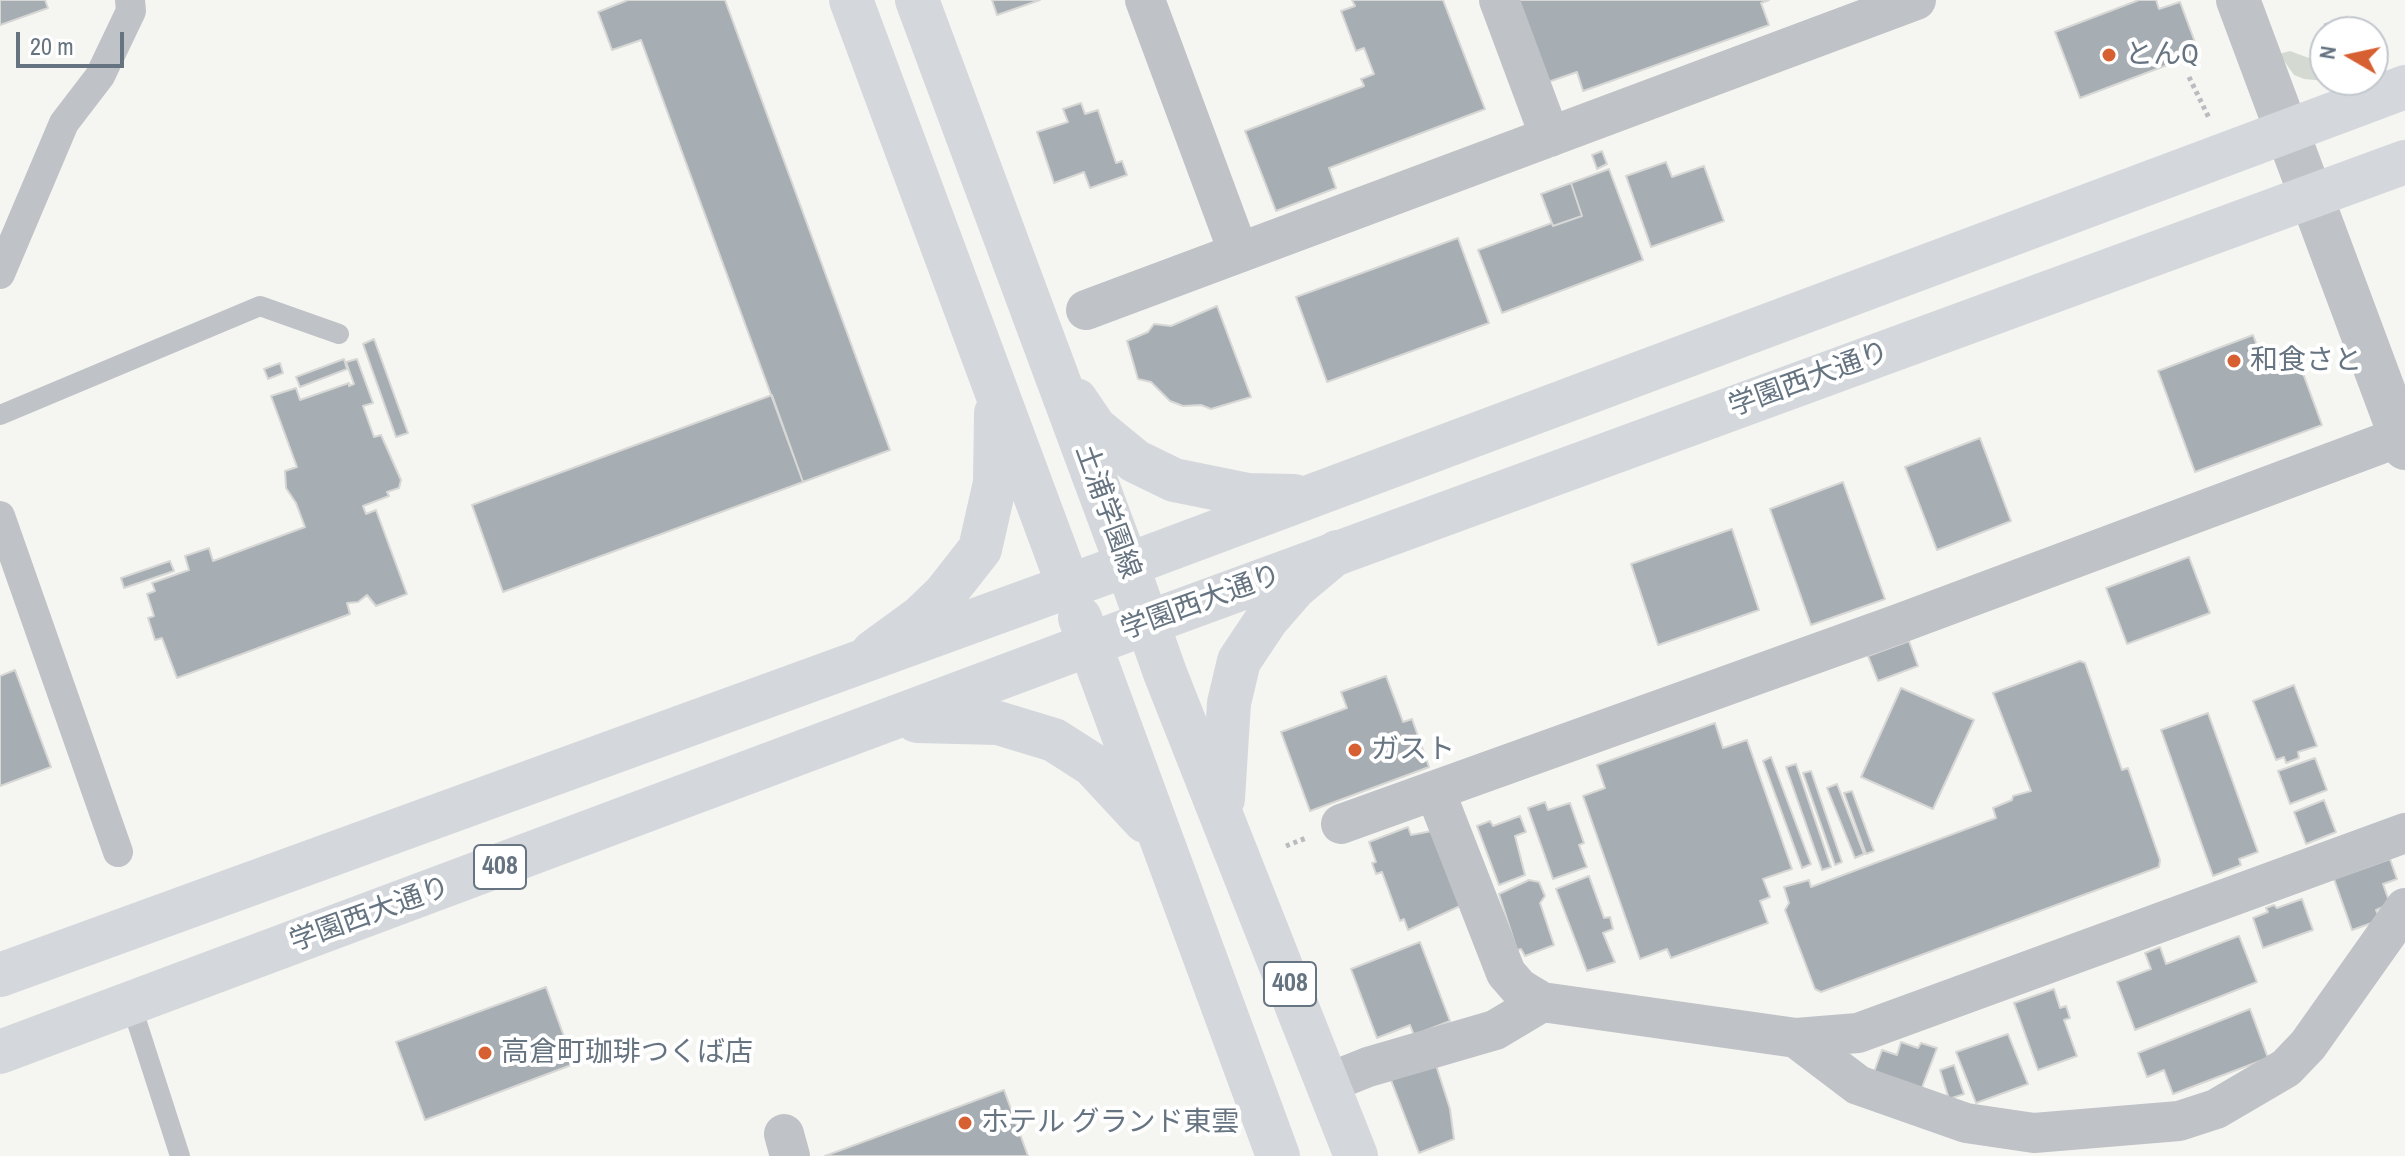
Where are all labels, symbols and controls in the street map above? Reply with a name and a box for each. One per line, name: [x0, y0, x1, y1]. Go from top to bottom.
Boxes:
scale bar: [20, 16, 128, 66]
north arrow: [2309, 16, 2389, 96]
text: 20 m: [30, 30, 74, 62]
place label: とんQ: [2125, 38, 2199, 72]
text: N: [2311, 44, 2343, 61]
marker: とんQ: [2100, 46, 2118, 64]
street label: 学園西大通り: [1724, 335, 1894, 425]
place label: 和食さと: [2250, 344, 2362, 378]
marker: 和食さと: [2225, 352, 2243, 370]
street label: 土浦学園線: [1067, 440, 1147, 584]
street label: 学園西大通り: [1116, 558, 1286, 648]
place label: ガスト: [1371, 733, 1455, 767]
marker: ガスト: [1346, 741, 1364, 759]
road number: 408: [474, 845, 526, 889]
street label: 学園西大通り: [285, 870, 455, 960]
road number: 408: [1264, 962, 1316, 1006]
place label: 高倉町珈琲つくば店: [501, 1036, 753, 1070]
marker: 高倉町珈琲つくば店: [476, 1044, 494, 1062]
place label: ホテル グランド東雲: [981, 1106, 1239, 1140]
marker: ホテル グランド東雲: [956, 1114, 974, 1132]

